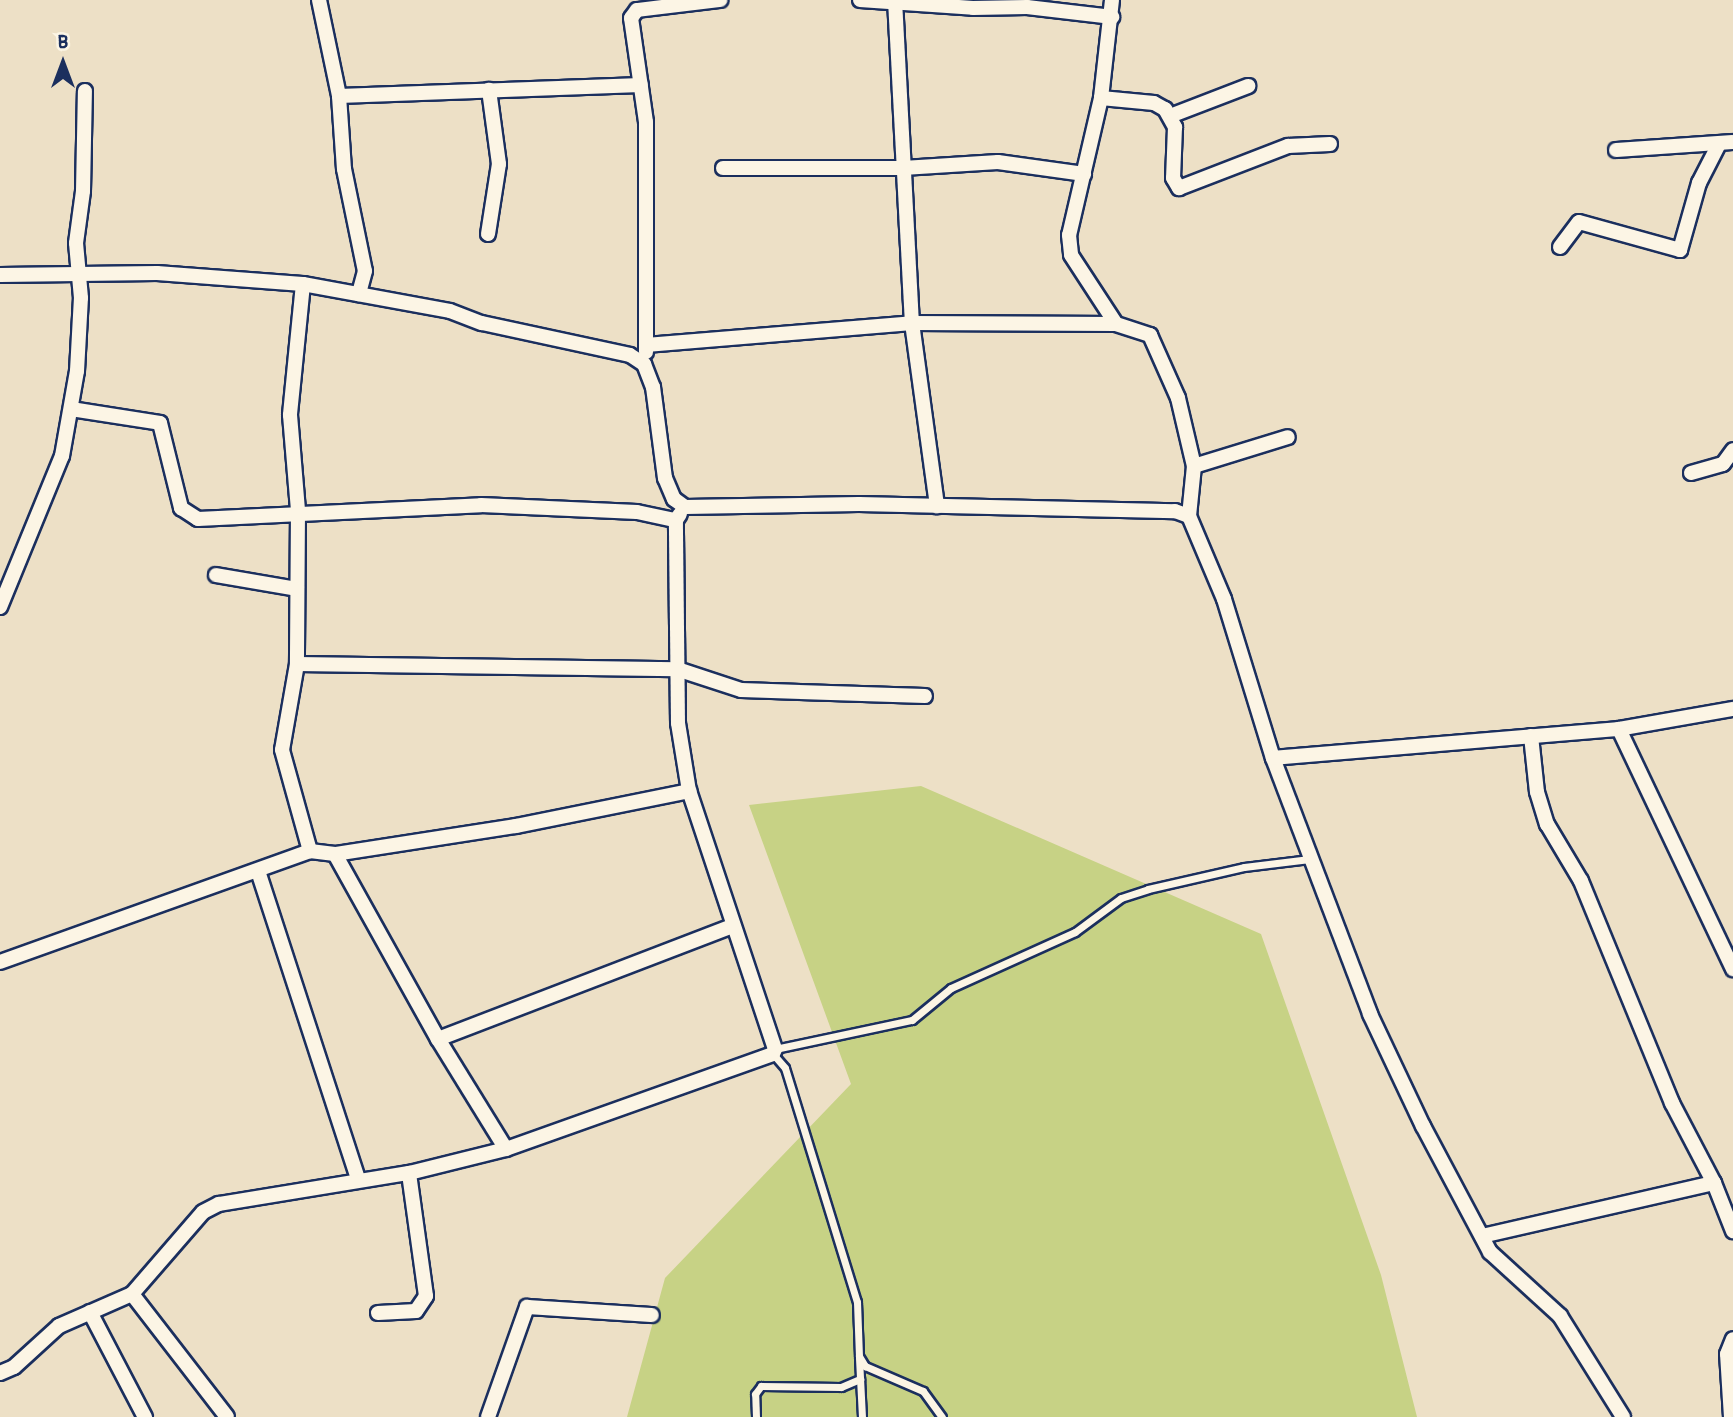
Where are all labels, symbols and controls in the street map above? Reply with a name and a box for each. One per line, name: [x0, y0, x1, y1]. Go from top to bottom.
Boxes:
north arrow: [28, 28, 98, 98]
text: B: [58, 30, 68, 54]

